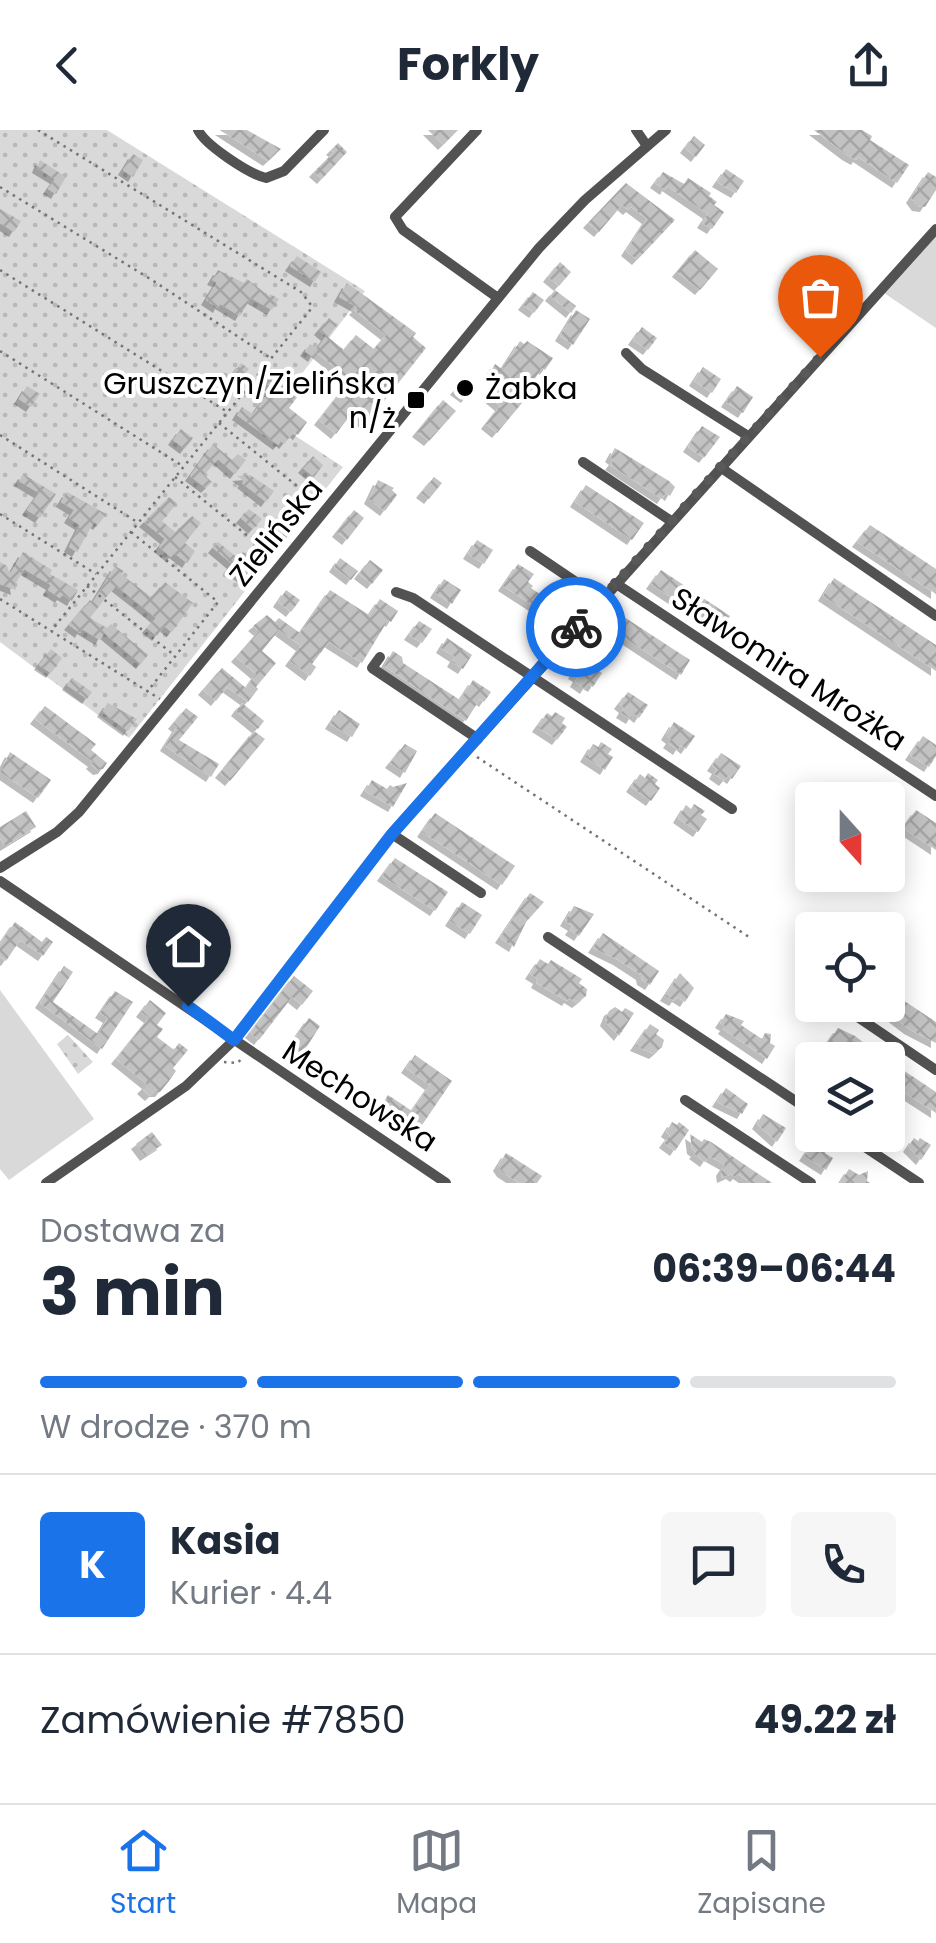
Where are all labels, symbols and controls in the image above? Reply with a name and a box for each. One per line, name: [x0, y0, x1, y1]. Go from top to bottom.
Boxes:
text: Forkly: [397, 33, 539, 96]
icon: back: [40, 38, 95, 93]
icon: share: [841, 38, 896, 93]
pin: [778, 255, 863, 358]
icon: bag: [793, 270, 848, 325]
place label: Gruszczyn/Zielińska n/ż: [103, 362, 396, 439]
place label: Żabka: [485, 367, 578, 410]
marker: Żabka: [454, 377, 476, 399]
marker: Gruszczyn/Zielińska n/ż: [405, 389, 427, 411]
street label: Zielińska: [219, 469, 333, 595]
courier: [526, 577, 626, 677]
street label: Sławomira Mrożka: [663, 577, 915, 761]
icon: bike: [549, 600, 604, 655]
north arrow: [795, 782, 905, 892]
map controls: [795, 782, 905, 1152]
pin: [146, 904, 231, 1007]
button: locate: [795, 912, 905, 1022]
icon: home: [161, 919, 216, 974]
street label: Mechowska: [274, 1030, 446, 1162]
button: layers: [795, 1042, 905, 1152]
text: Dostawa za: [40, 1208, 226, 1253]
text: 06:39–06:44: [652, 1242, 896, 1295]
text: 3 min: [40, 1247, 225, 1338]
text: W drodze · 370 m: [40, 1404, 312, 1449]
button: chat: [661, 1512, 766, 1617]
button: phone: [791, 1512, 896, 1617]
text: Kasia: [170, 1514, 281, 1567]
text: K: [79, 1538, 106, 1591]
text: Kurier · 4.4: [170, 1570, 332, 1615]
text: Zamówienie #7850: [40, 1693, 406, 1746]
text: 49.22 zł: [754, 1693, 896, 1746]
tab: Start: [110, 1823, 176, 1925]
tab: Mapa: [396, 1823, 477, 1925]
tab: Zapisane: [697, 1823, 826, 1925]

